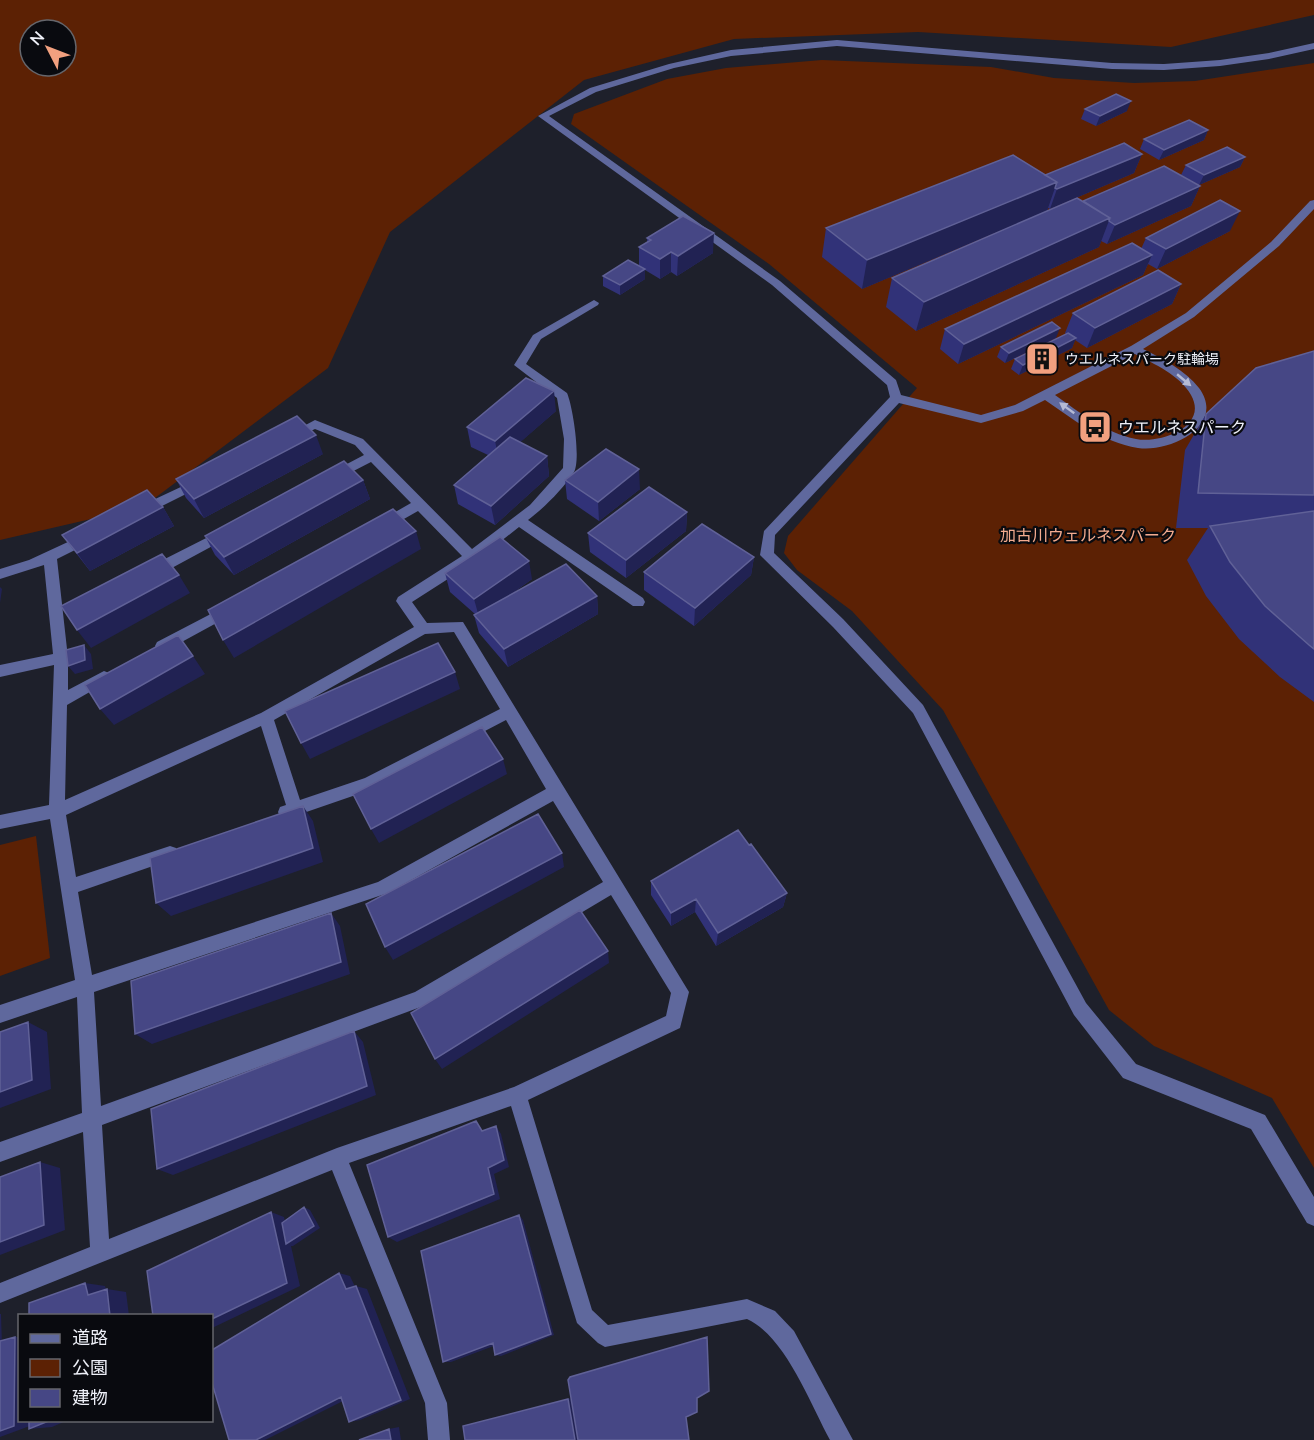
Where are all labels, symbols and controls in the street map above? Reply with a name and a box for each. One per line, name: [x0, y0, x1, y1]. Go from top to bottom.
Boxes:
north arrow: [18, 18, 78, 78]
text: N: [25, 27, 48, 49]
building icon: ウエルネスパーク駐輪場: [1024, 341, 1060, 377]
place label: ウエルネスパーク駐輪場: [1065, 350, 1219, 368]
one-way arrow: [1176, 373, 1191, 386]
one-way arrow: [1059, 402, 1075, 414]
bus stop icon: ウエルネスパーク: [1077, 409, 1113, 445]
place label: ウエルネスパーク: [1118, 417, 1246, 437]
park label: 加古川ウェルネスパーク: [1000, 525, 1176, 545]
legend: [18, 1314, 213, 1422]
text: 道路: [72, 1326, 108, 1349]
text: 公園: [72, 1356, 108, 1379]
text: 建物: [72, 1386, 108, 1409]

